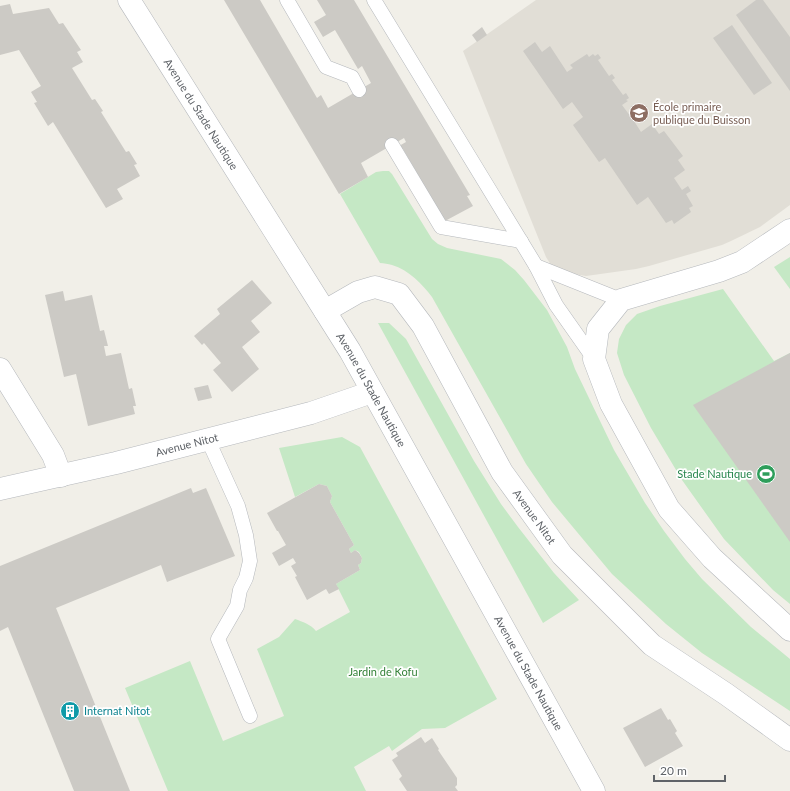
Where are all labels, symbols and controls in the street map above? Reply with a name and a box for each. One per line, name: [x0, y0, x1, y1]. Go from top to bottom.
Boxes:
street label: Avenue du Stade Nautique: [161, 56, 241, 172]
place label: École primaire publique du Buisson: [653, 100, 750, 126]
school or university icon: École primaire publique du Buisson: [628, 102, 650, 124]
street label: Avenue du Stade Nautique: [334, 330, 409, 449]
street label: Avenue Nitot: [154, 430, 219, 459]
sports icon: Stade Nautique: [755, 463, 777, 485]
place label: Stade Nautique: [677, 467, 752, 480]
street label: Avenue Nitot: [511, 487, 559, 546]
street label: Avenue du Stade Nautique: [492, 613, 566, 733]
park label: Jardin de Kofu: [348, 665, 418, 678]
building icon: Internat Nitot: [59, 700, 81, 722]
place label: Internat Nitot: [84, 704, 150, 717]
scale bar: [654, 757, 725, 783]
text: 20 m: [660, 763, 687, 778]

